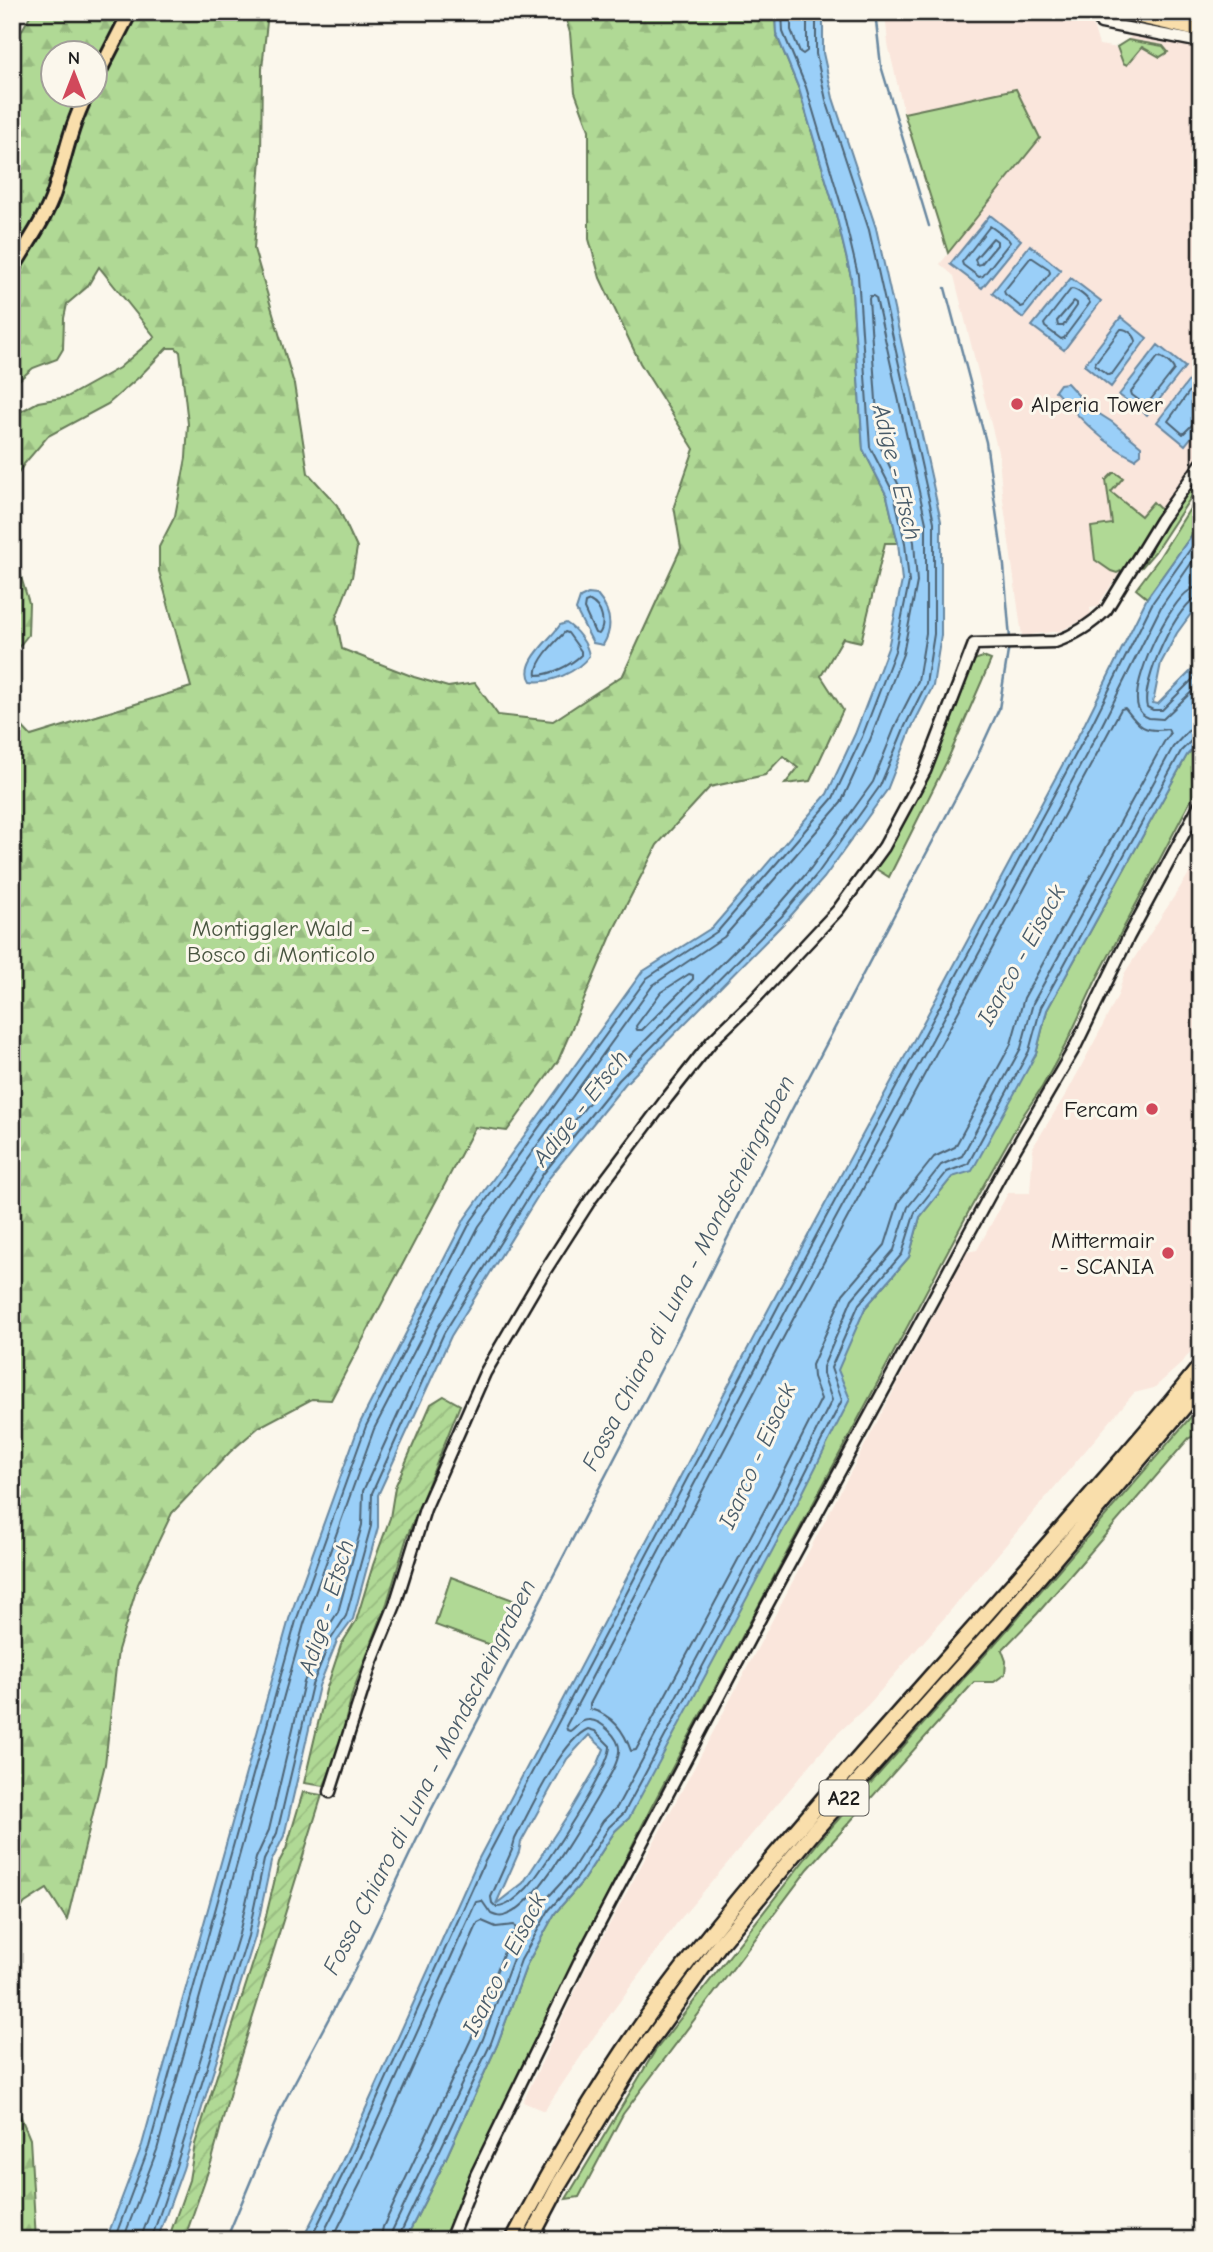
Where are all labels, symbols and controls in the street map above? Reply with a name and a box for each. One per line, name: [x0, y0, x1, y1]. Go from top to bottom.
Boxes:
north arrow: [38, 38, 108, 108]
text: N: [68, 47, 80, 69]
place label: Alperia Tower: [1031, 391, 1164, 418]
marker: Alperia Tower: [1009, 396, 1025, 412]
water label: Adige - Etsch: [866, 400, 927, 543]
water label: Isarco - Eisack: [970, 880, 1071, 1031]
park label: Montiggler Wald - Bosco di Monticolo: [187, 915, 375, 968]
water label: Adige - Etsch: [525, 1045, 634, 1172]
water label: Fossa Chiaro di Luna - Mondscheingraben: [576, 1071, 800, 1475]
place label: Fercam: [1064, 1096, 1138, 1123]
marker: Fercam: [1144, 1101, 1160, 1117]
place label: Mittermair - SCANIA: [1051, 1227, 1155, 1280]
marker: Mittermair - SCANIA: [1160, 1245, 1176, 1261]
water label: Isarco - Eisack: [712, 1379, 802, 1534]
water label: Adige - Etsch: [292, 1536, 360, 1679]
water label: Fossa Chiaro di Luna - Mondscheingraben: [317, 1575, 541, 1979]
road number: A22: [820, 1780, 868, 1815]
water label: Isarco - Eisack: [456, 1888, 552, 2041]

